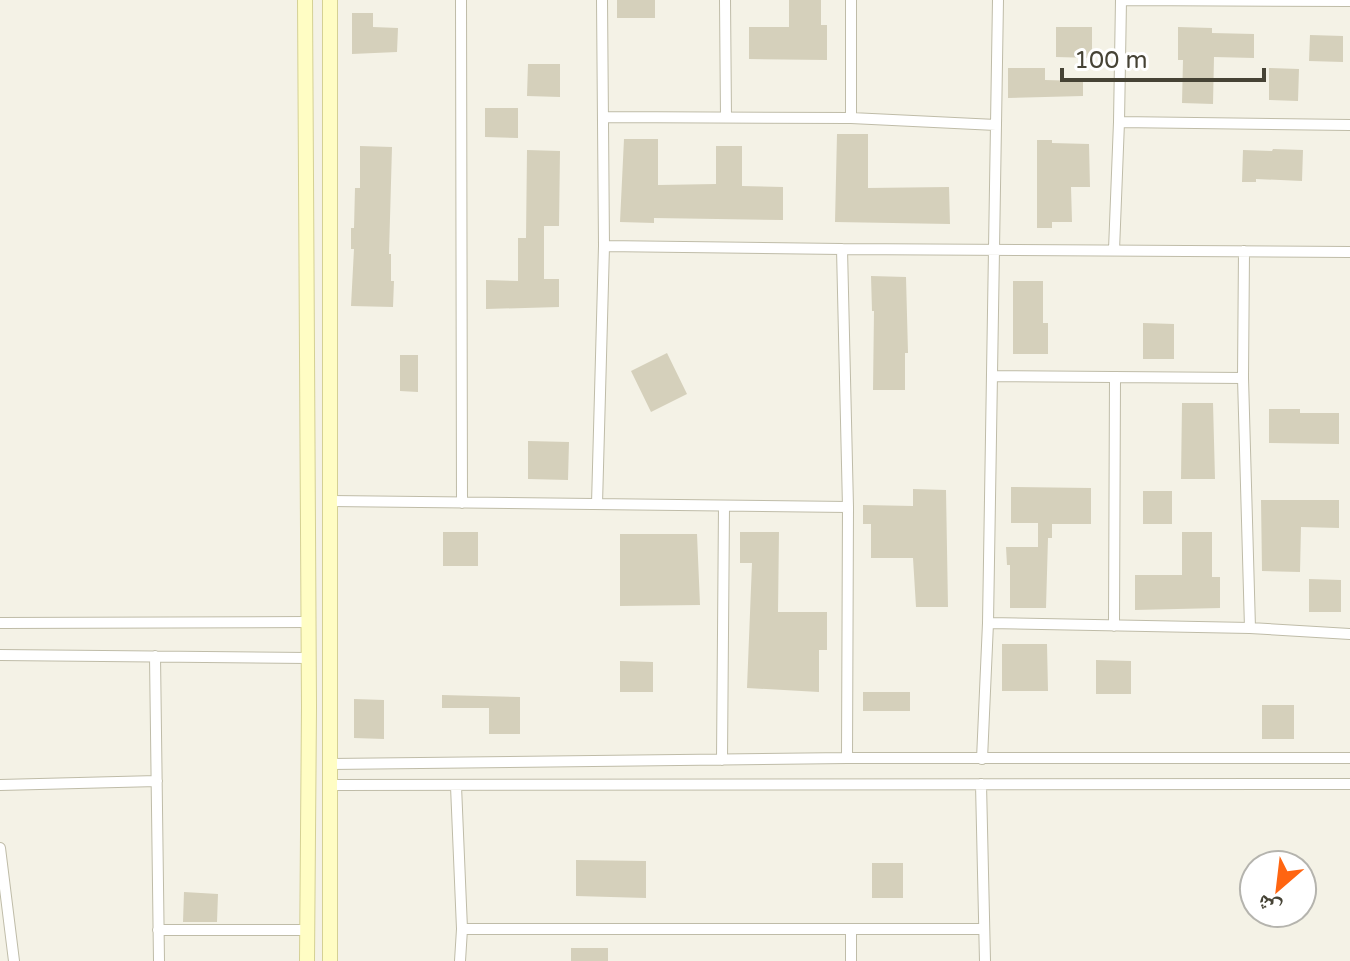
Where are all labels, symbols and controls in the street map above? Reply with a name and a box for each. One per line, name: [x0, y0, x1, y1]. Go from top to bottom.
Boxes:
scale bar: [1062, 32, 1264, 82]
text: 100 m: [1074, 46, 1148, 75]
north arrow: [1238, 849, 1318, 929]
text: ش: [1253, 889, 1285, 923]

